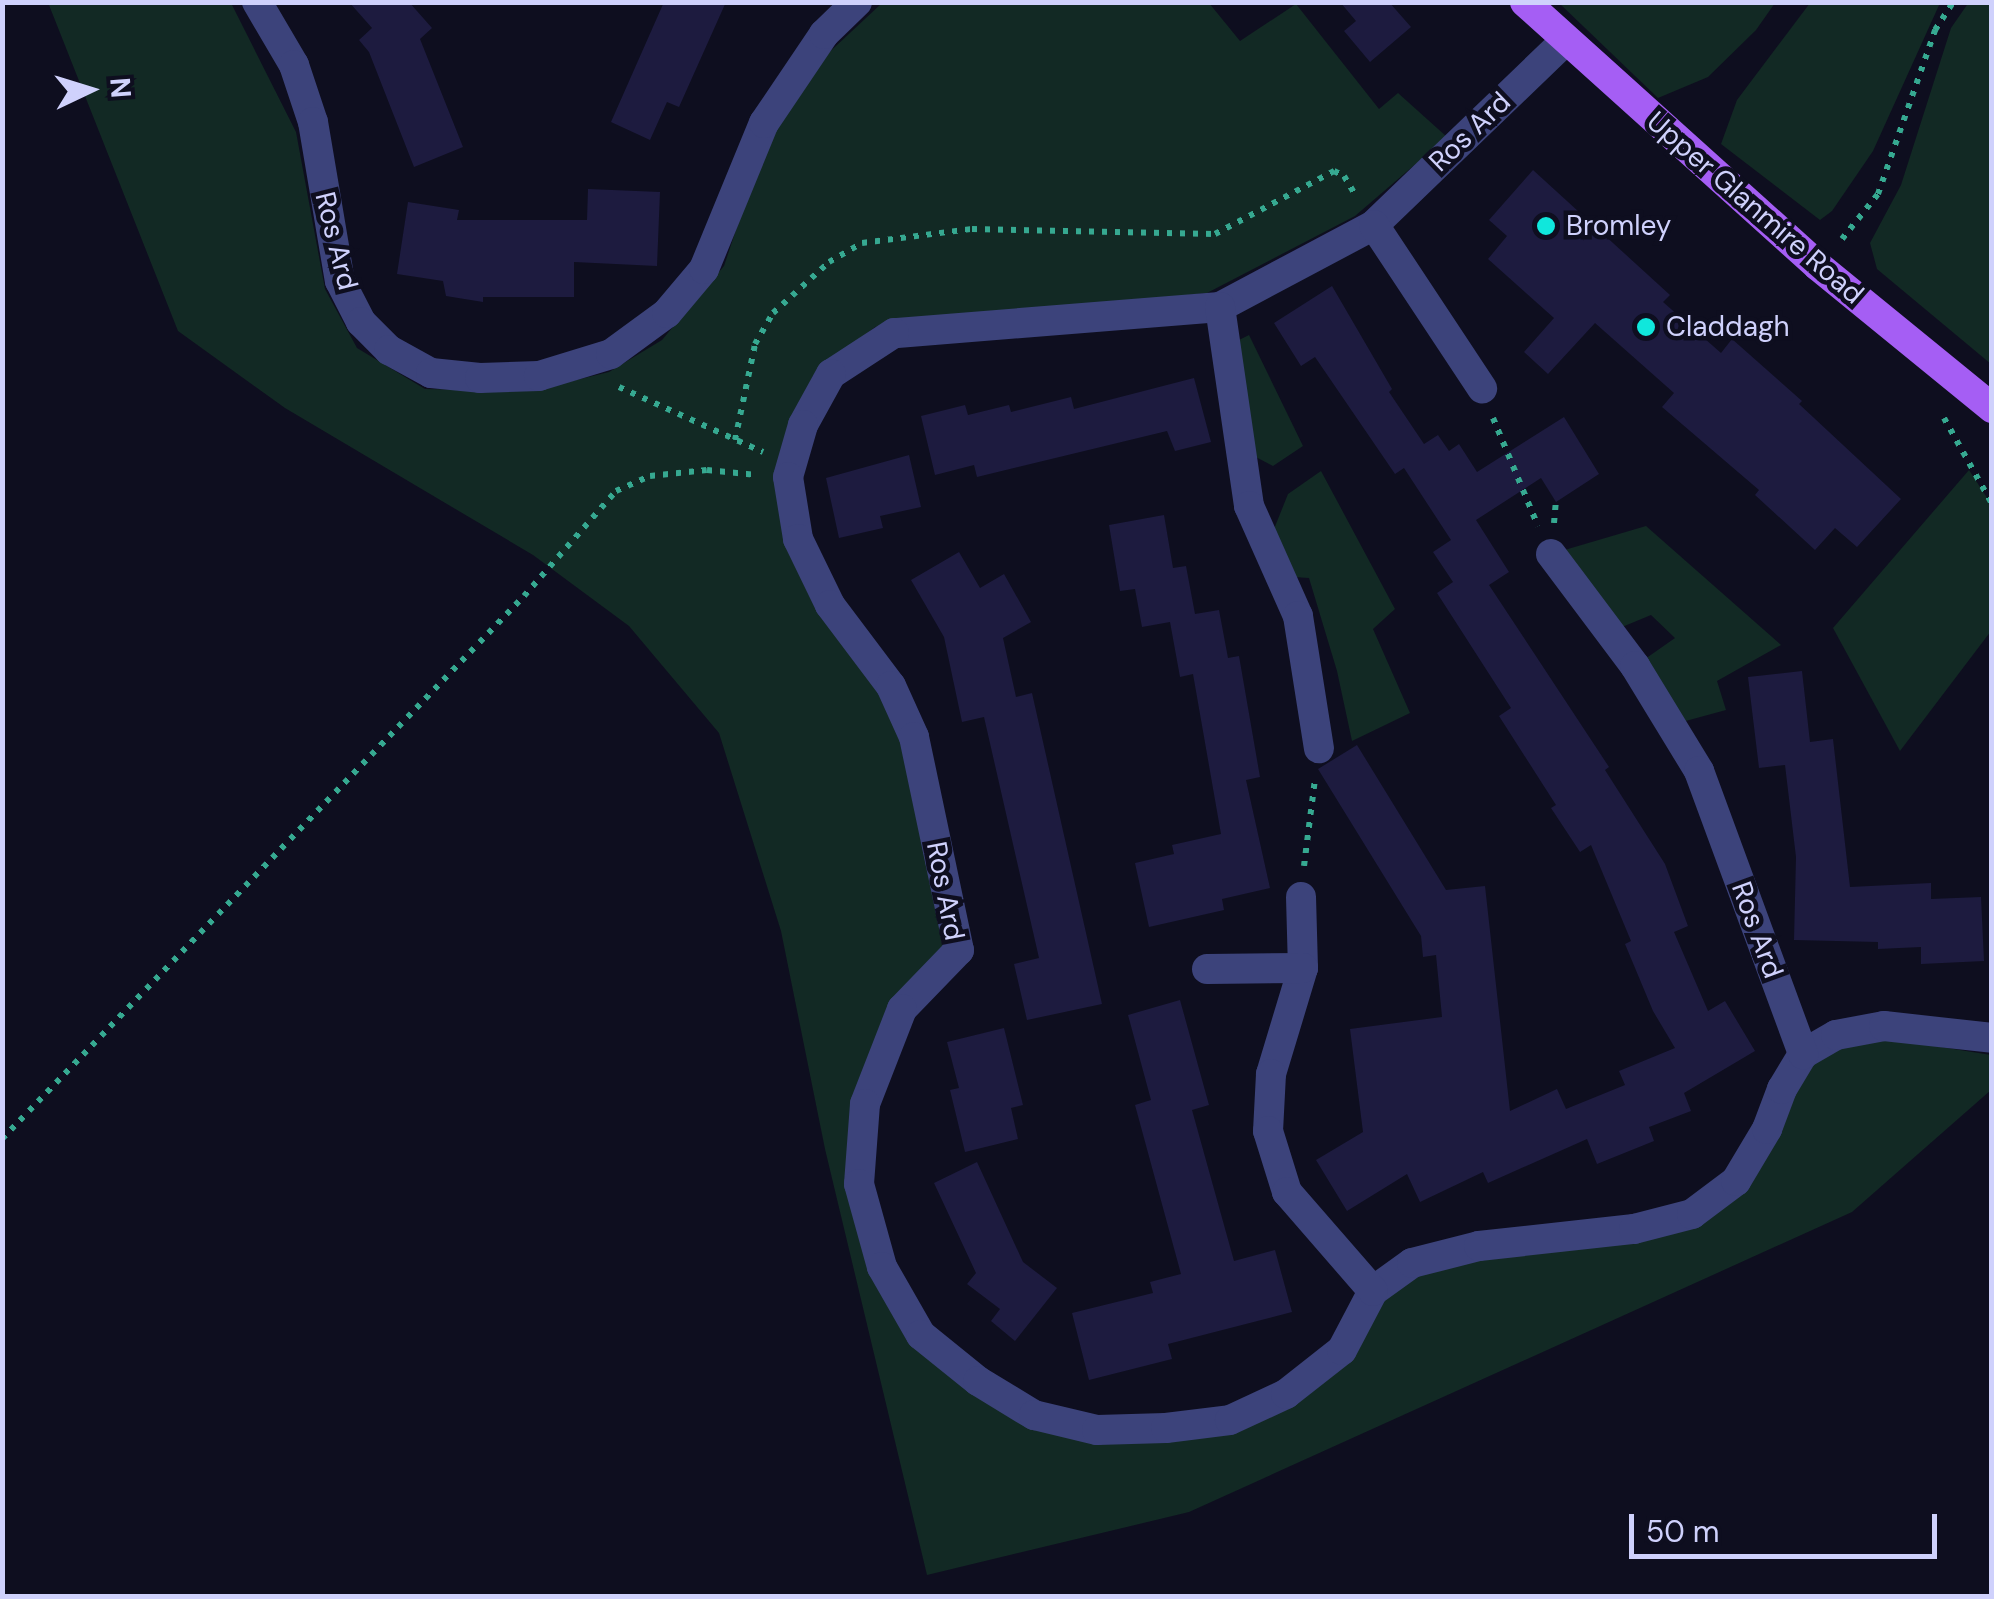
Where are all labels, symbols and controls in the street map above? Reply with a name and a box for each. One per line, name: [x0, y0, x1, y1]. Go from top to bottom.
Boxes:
north arrow: [40, 40, 140, 140]
text: N: [101, 76, 140, 99]
street label: Ros Ard: [1422, 85, 1518, 179]
street label: Upper Glanmire Road: [1640, 105, 1870, 311]
street label: Ros Ard: [308, 188, 364, 294]
place label: Bromley: [1566, 209, 1671, 243]
marker: Bromley: [1535, 215, 1557, 237]
place label: Claddagh: [1666, 310, 1790, 344]
marker: Claddagh: [1635, 316, 1657, 338]
street label: Ros Ard: [919, 839, 971, 943]
street label: Ros Ard: [1724, 877, 1790, 983]
scale bar: [1634, 1494, 1942, 1556]
text: 50 m: [1646, 1512, 1720, 1551]

